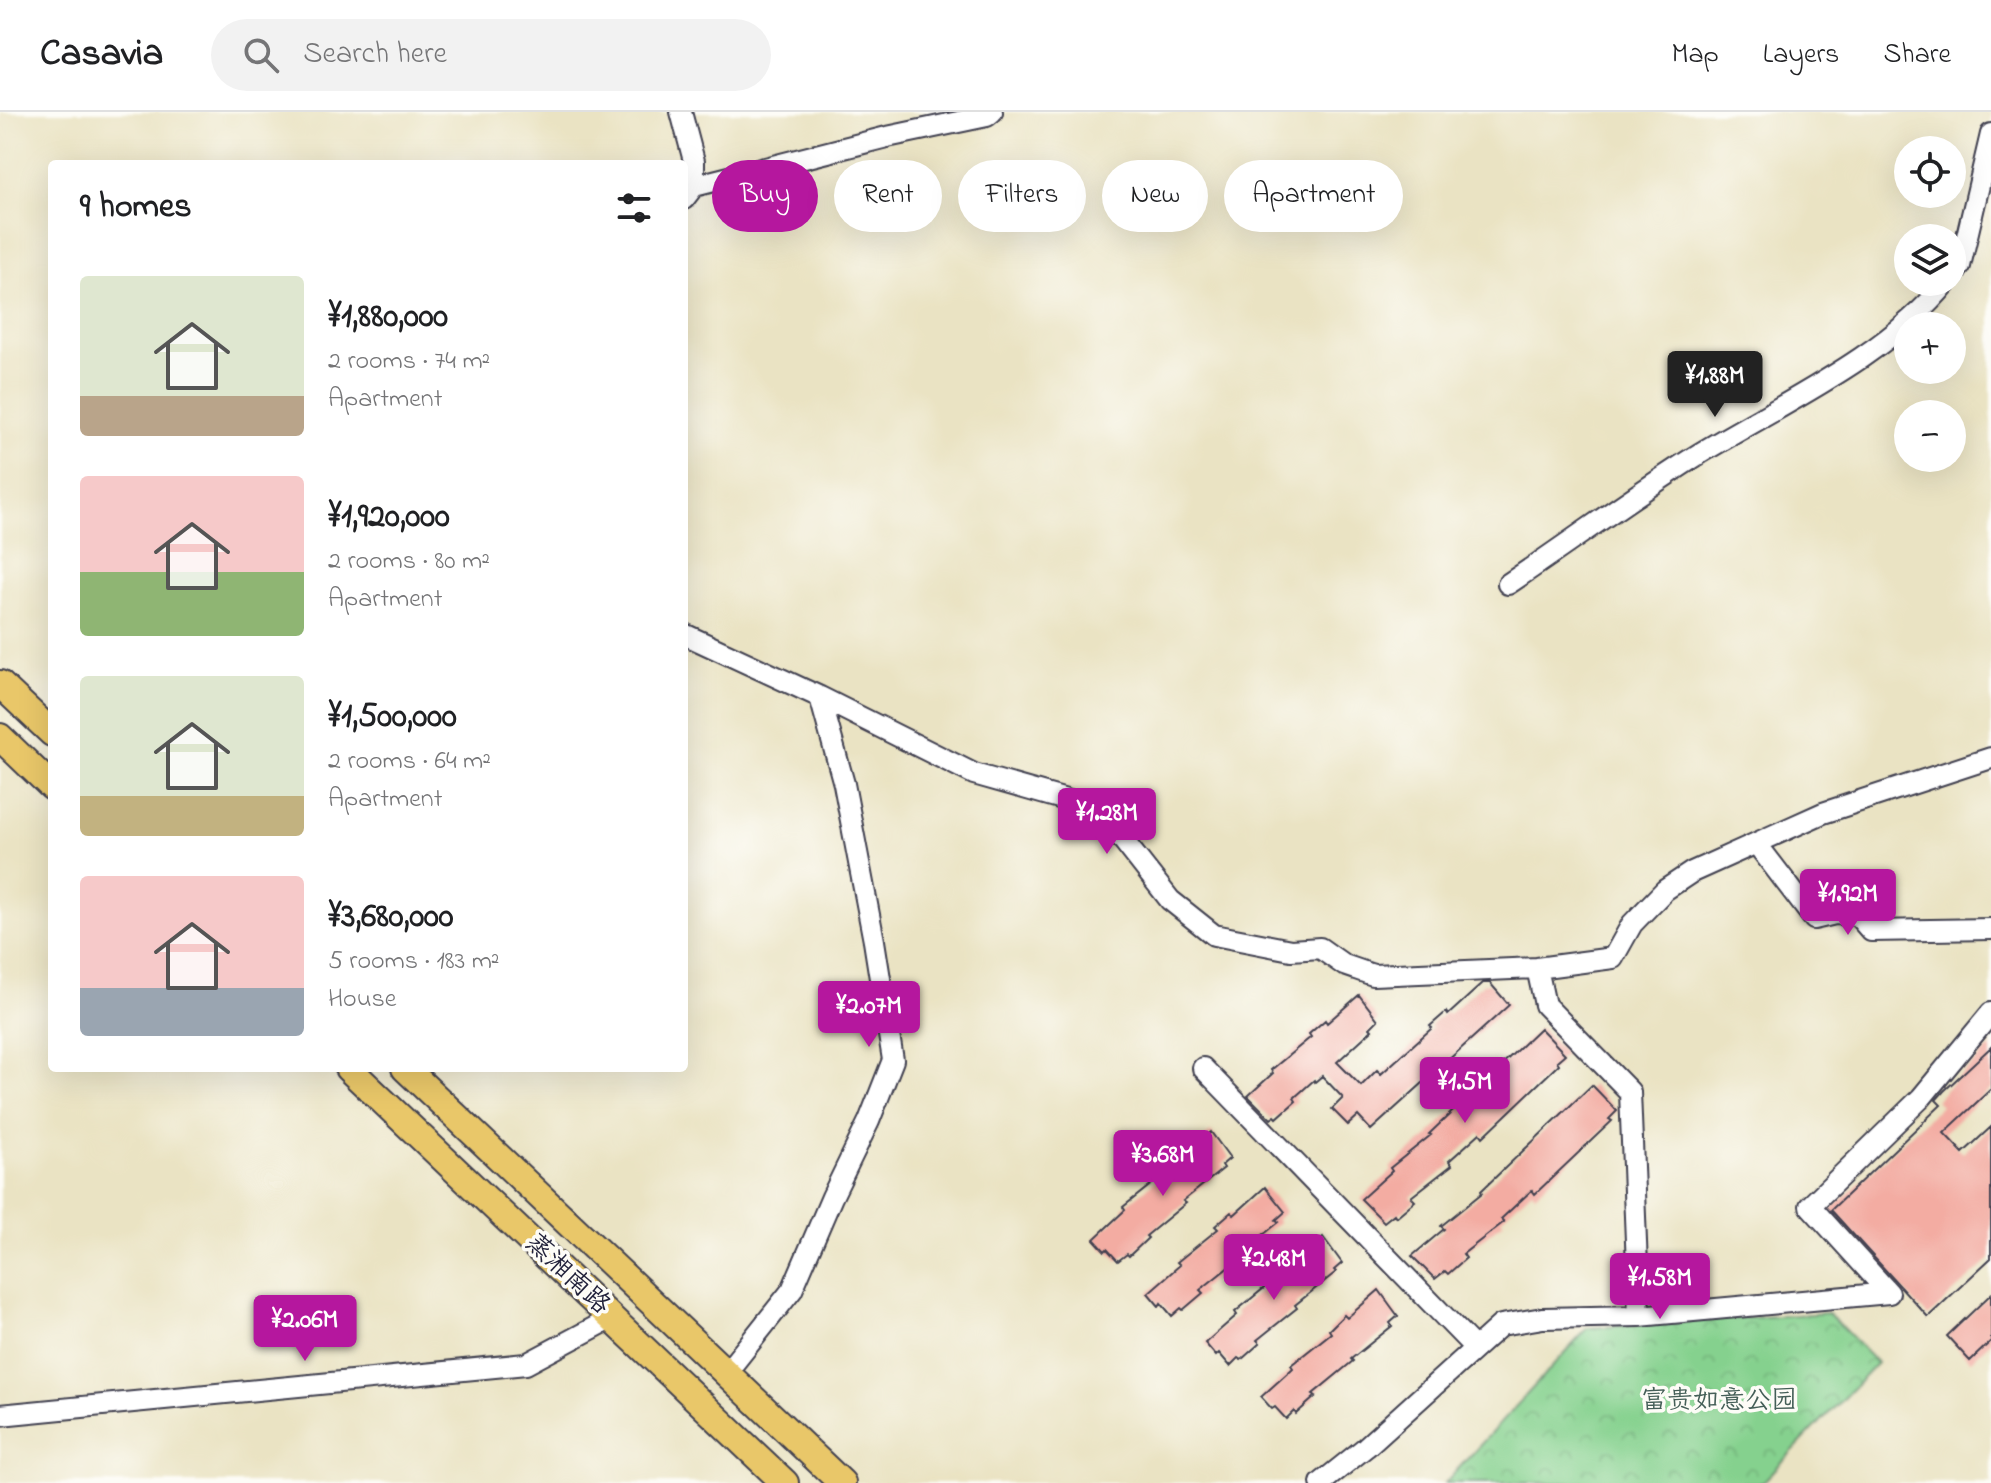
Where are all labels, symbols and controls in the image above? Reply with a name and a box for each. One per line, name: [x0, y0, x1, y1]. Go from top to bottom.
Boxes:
search box: [211, 19, 771, 91]
text: Casavia: [40, 27, 163, 83]
icon: search: [239, 33, 283, 77]
text: Search here: [303, 33, 447, 77]
text: Map: [1671, 35, 1719, 76]
text: Layers: [1763, 35, 1839, 76]
text: Share: [1883, 35, 1951, 76]
map controls: [1894, 136, 1966, 472]
button: locate: [1894, 136, 1966, 208]
chip: Buy: [712, 160, 818, 232]
chip: Rent: [834, 160, 942, 232]
chip: Filters: [958, 160, 1086, 232]
chip: New: [1102, 160, 1208, 232]
chip: Apartment: [1224, 160, 1403, 232]
text: 9 homes: [80, 183, 192, 233]
icon: filters: [612, 186, 656, 230]
button: layers: [1894, 224, 1966, 296]
text: ¥1,880,000: [328, 293, 448, 343]
icon: home: [144, 308, 240, 404]
button: +: [1894, 312, 1966, 384]
text: 2 rooms · 74 m²: [328, 343, 490, 381]
pin: ¥1.88M: [1650, 351, 1780, 419]
text: ¥1.88M: [1686, 358, 1745, 396]
text: Apartment: [328, 381, 442, 419]
button: −: [1894, 400, 1966, 472]
text: ¥1,920,000: [328, 493, 450, 543]
icon: home: [144, 508, 240, 604]
text: 2 rooms · 80 m²: [328, 543, 490, 581]
text: Apartment: [328, 581, 442, 619]
text: ¥1,500,000: [328, 693, 457, 743]
icon: home: [144, 708, 240, 804]
text: 2 rooms · 64 m²: [328, 743, 491, 781]
text: Apartment: [328, 781, 442, 819]
pin: ¥1.28M: [1042, 788, 1172, 856]
text: ¥1.28M: [1076, 795, 1138, 833]
pin: ¥1.92M: [1783, 869, 1913, 937]
text: ¥1.92M: [1818, 876, 1878, 914]
text: ¥3,680,000: [328, 893, 453, 943]
icon: home: [144, 908, 240, 1004]
text: 5 rooms · 183 m²: [328, 943, 500, 981]
text: House: [328, 981, 396, 1019]
pin: ¥2.07M: [804, 981, 934, 1049]
text: ¥2.07M: [836, 988, 902, 1026]
pin: ¥1.5M: [1409, 1057, 1521, 1125]
text: ¥1.5M: [1438, 1064, 1492, 1102]
pin: ¥3.68M: [1098, 1130, 1228, 1198]
text: ¥3.68M: [1131, 1137, 1195, 1175]
street label: 蒸湘南路: [516, 1226, 618, 1324]
pin: ¥2.48M: [1209, 1234, 1339, 1302]
text: ¥2.48M: [1242, 1241, 1306, 1279]
pin: ¥1.58M: [1595, 1253, 1725, 1321]
text: ¥1.58M: [1628, 1260, 1692, 1298]
pin: ¥2.06M: [240, 1295, 370, 1363]
text: ¥2.06M: [272, 1302, 338, 1340]
park label: 富贵如意公园: [1641, 1383, 1797, 1421]

